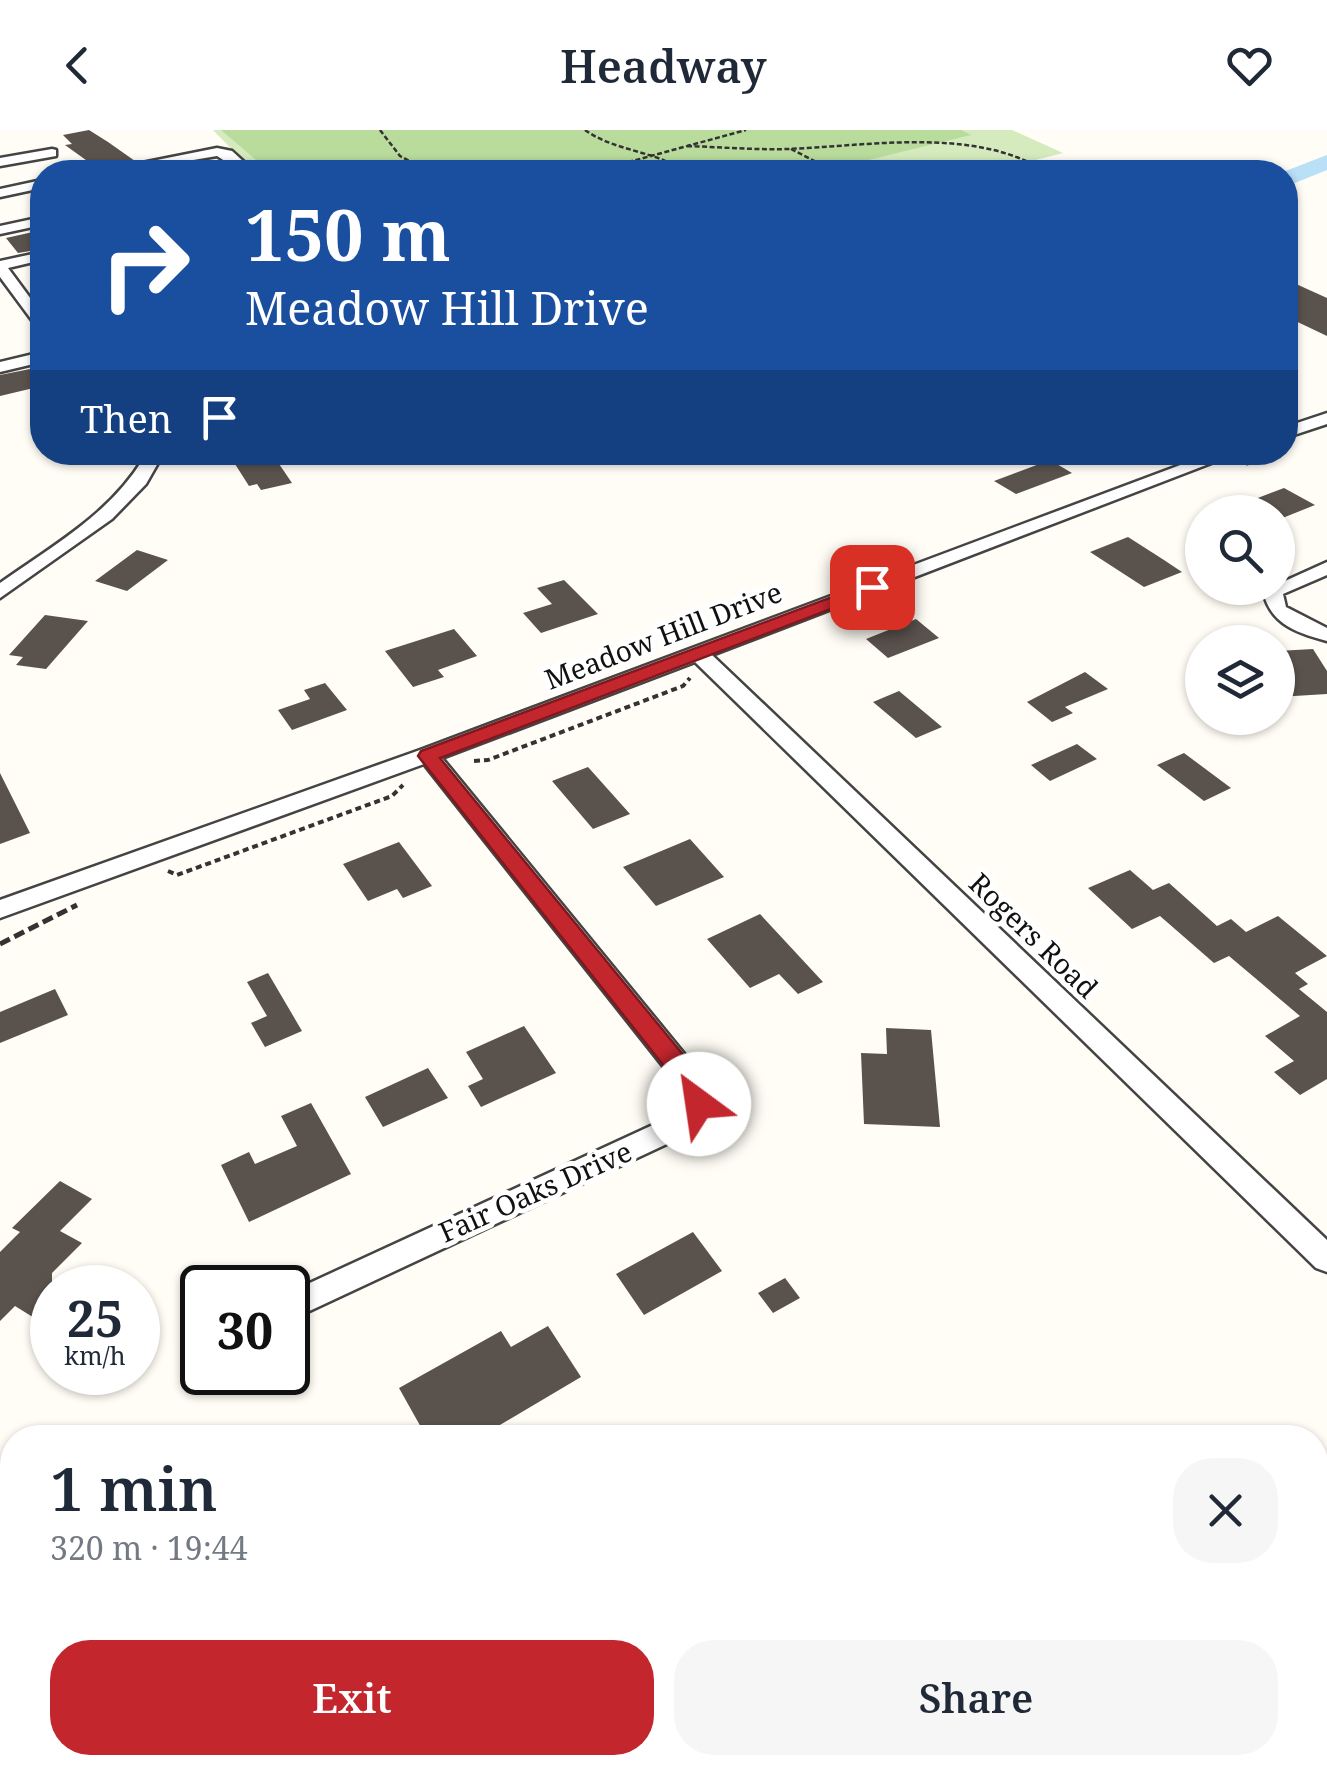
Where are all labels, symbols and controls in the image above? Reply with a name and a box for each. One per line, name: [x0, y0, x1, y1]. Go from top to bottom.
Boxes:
text: Headway: [560, 35, 767, 96]
icon: back: [50, 38, 105, 93]
icon: heart: [1222, 38, 1277, 93]
text: 150 m: [245, 186, 451, 282]
icon: right: [80, 200, 210, 330]
text: Meadow Hill Drive: [245, 277, 649, 338]
icon: arrive: [192, 390, 247, 445]
text: Then: [80, 392, 172, 444]
map controls: [1185, 495, 1295, 735]
button: search: [1185, 495, 1295, 605]
pin: [830, 545, 915, 630]
icon: arrive: [845, 560, 900, 615]
street label: Meadow Hill Drive: [539, 572, 787, 698]
button: layers: [1185, 625, 1295, 735]
street label: Rogers Road: [961, 864, 1107, 1006]
position arrow: [647, 1052, 751, 1156]
street label: Fair Oaks Drive: [433, 1132, 637, 1250]
speed limit sign: 30: [180, 1265, 310, 1395]
text: 25: [67, 1284, 123, 1352]
text: km/h: [64, 1338, 126, 1372]
text: 1 min: [50, 1447, 218, 1529]
button: close: [1173, 1458, 1278, 1563]
text: 320 m · 19:44: [50, 1526, 248, 1569]
button: Exit: [50, 1640, 654, 1755]
button: Share: [674, 1640, 1278, 1755]

